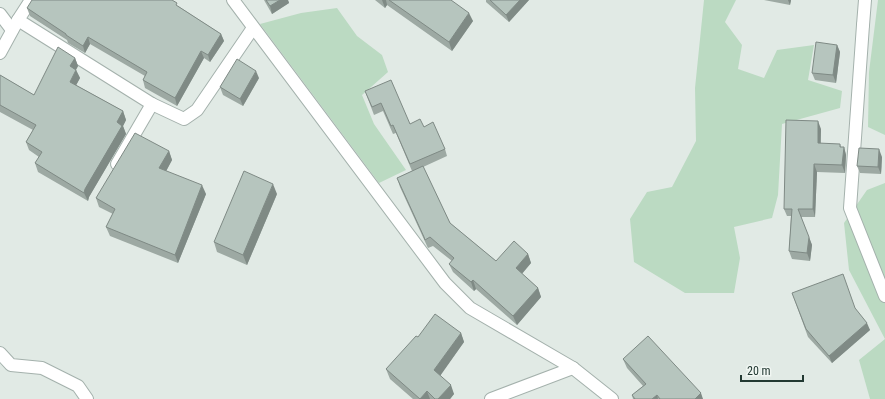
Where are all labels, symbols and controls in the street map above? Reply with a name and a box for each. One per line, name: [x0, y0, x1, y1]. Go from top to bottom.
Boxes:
scale bar: [741, 357, 803, 383]
text: 20 m: [747, 364, 771, 378]

